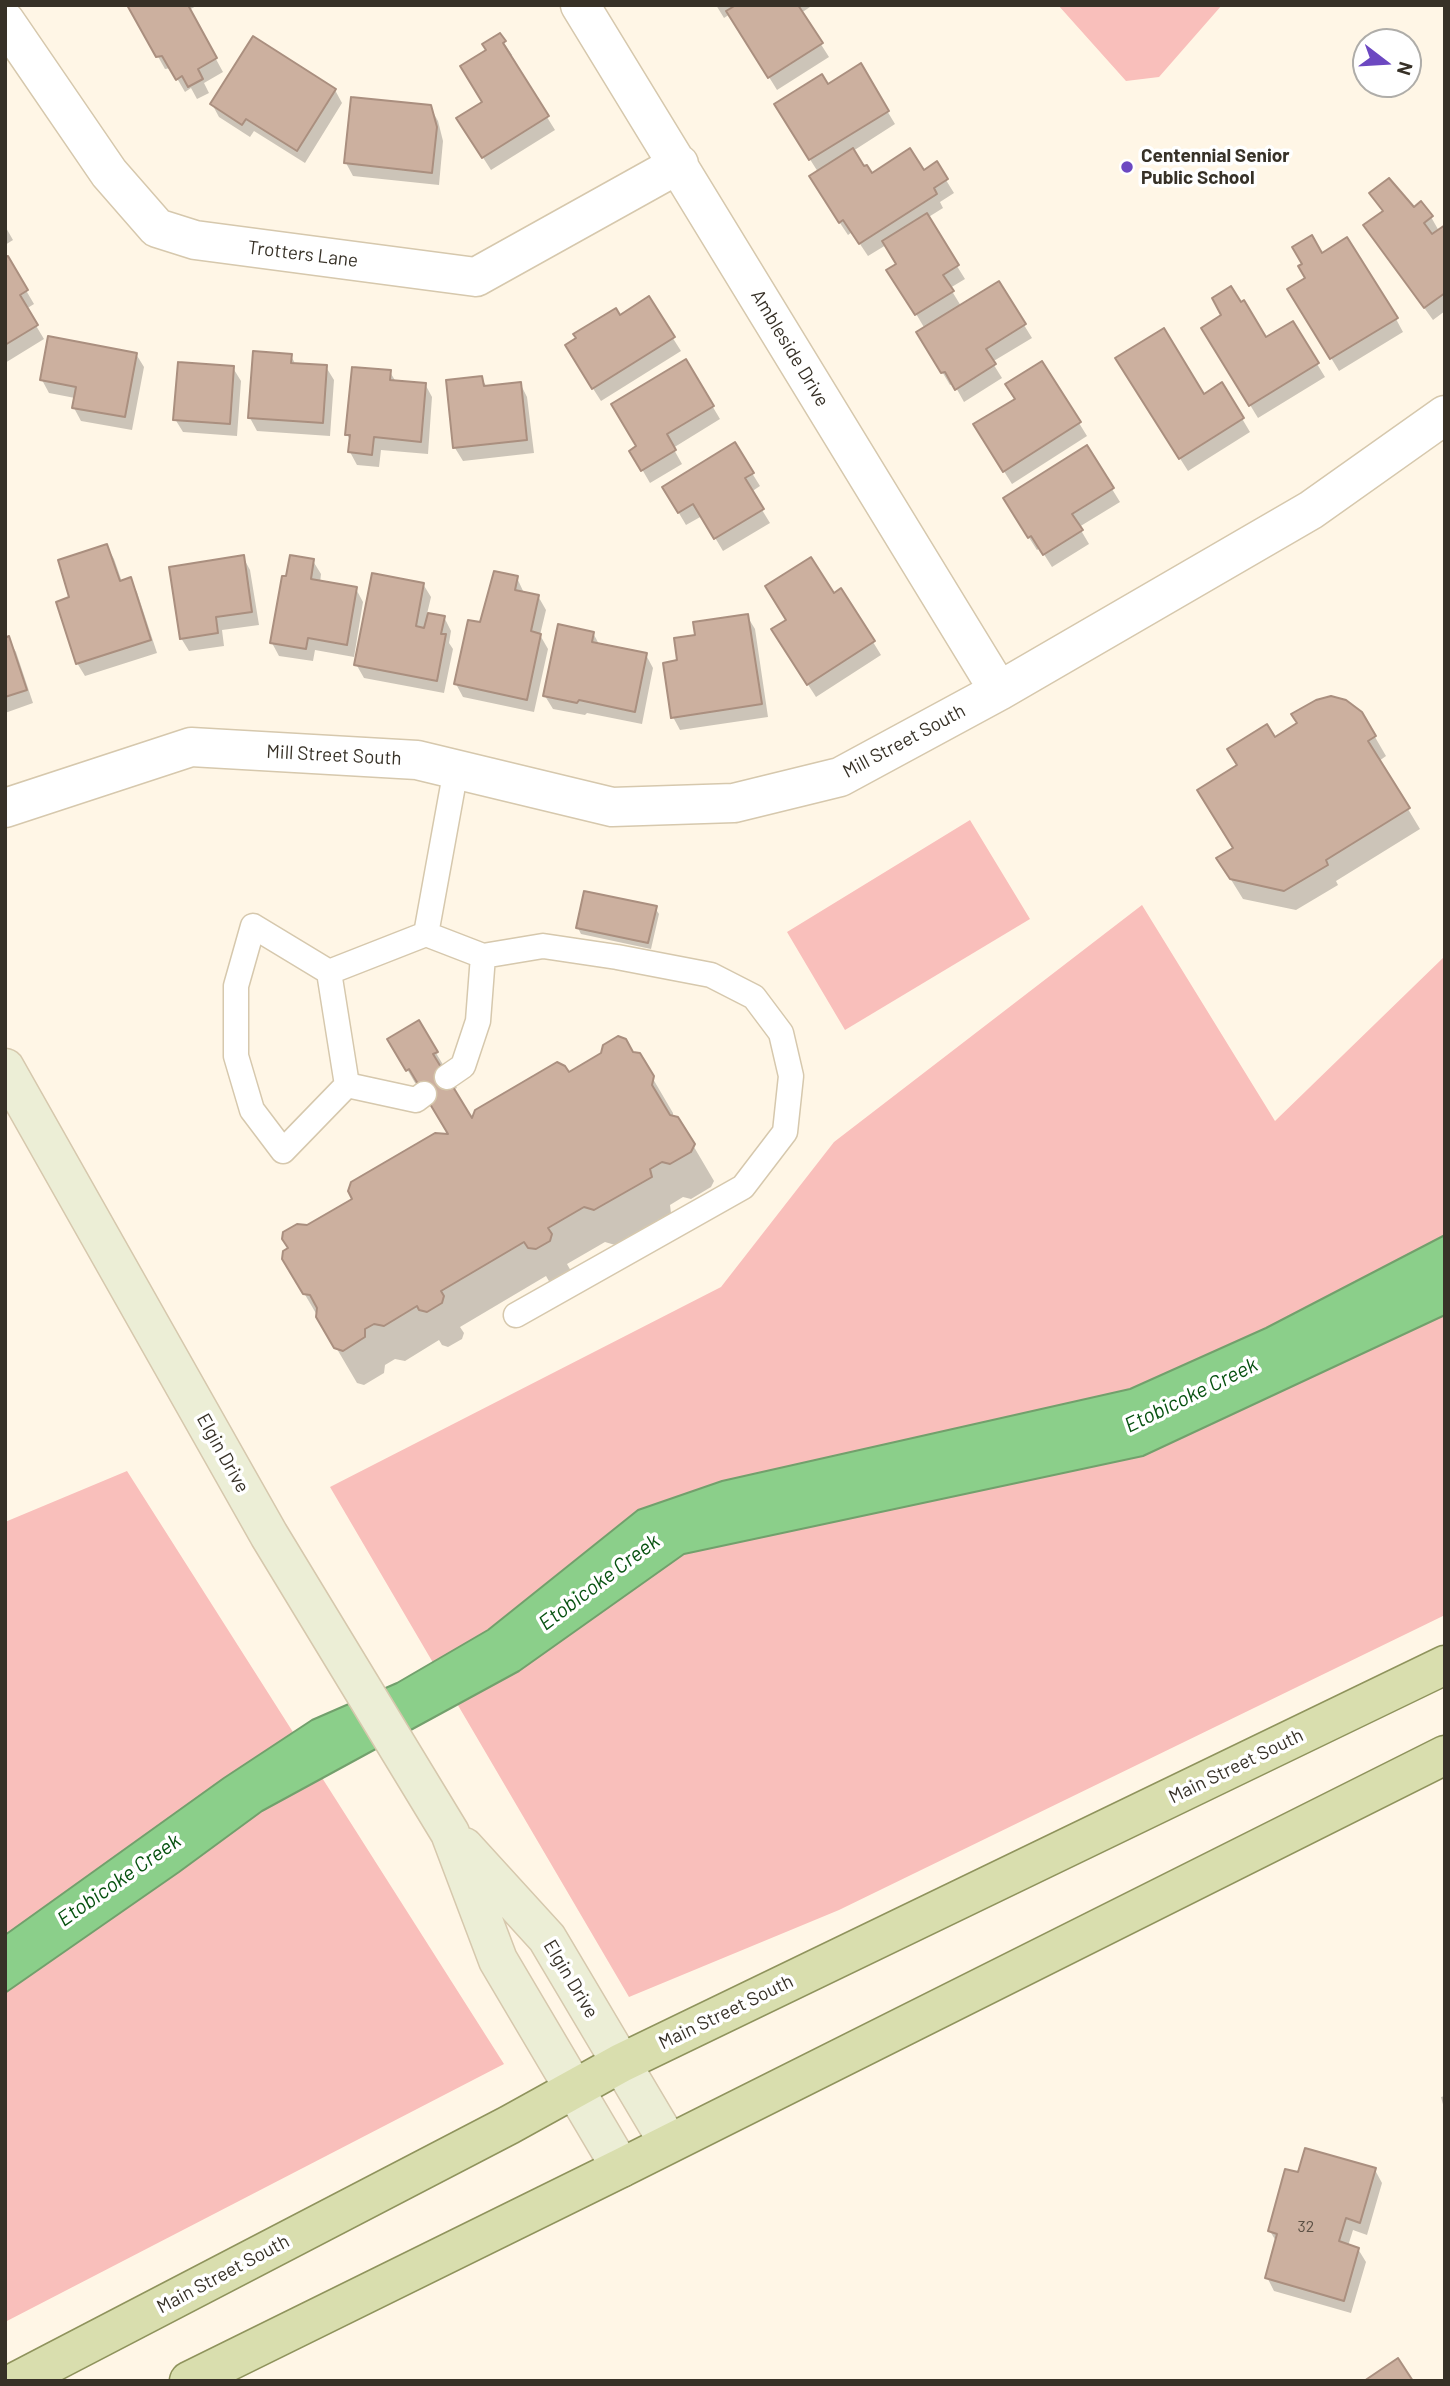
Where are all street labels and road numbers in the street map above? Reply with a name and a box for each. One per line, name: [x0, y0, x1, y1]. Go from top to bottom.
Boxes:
street label: Trotters Lane: [246, 236, 360, 272]
street label: Ambleside Drive: [746, 285, 834, 411]
street label: Mill Street South: [839, 699, 969, 783]
street label: Mill Street South: [266, 740, 402, 770]
street label: Elgin Drive: [192, 1409, 254, 1497]
street label: Main Street South: [1165, 1724, 1307, 1808]
street label: Elgin Drive: [539, 1936, 603, 2022]
street label: Main Street South: [655, 1970, 797, 2054]
street label: Main Street South: [153, 2230, 293, 2318]

